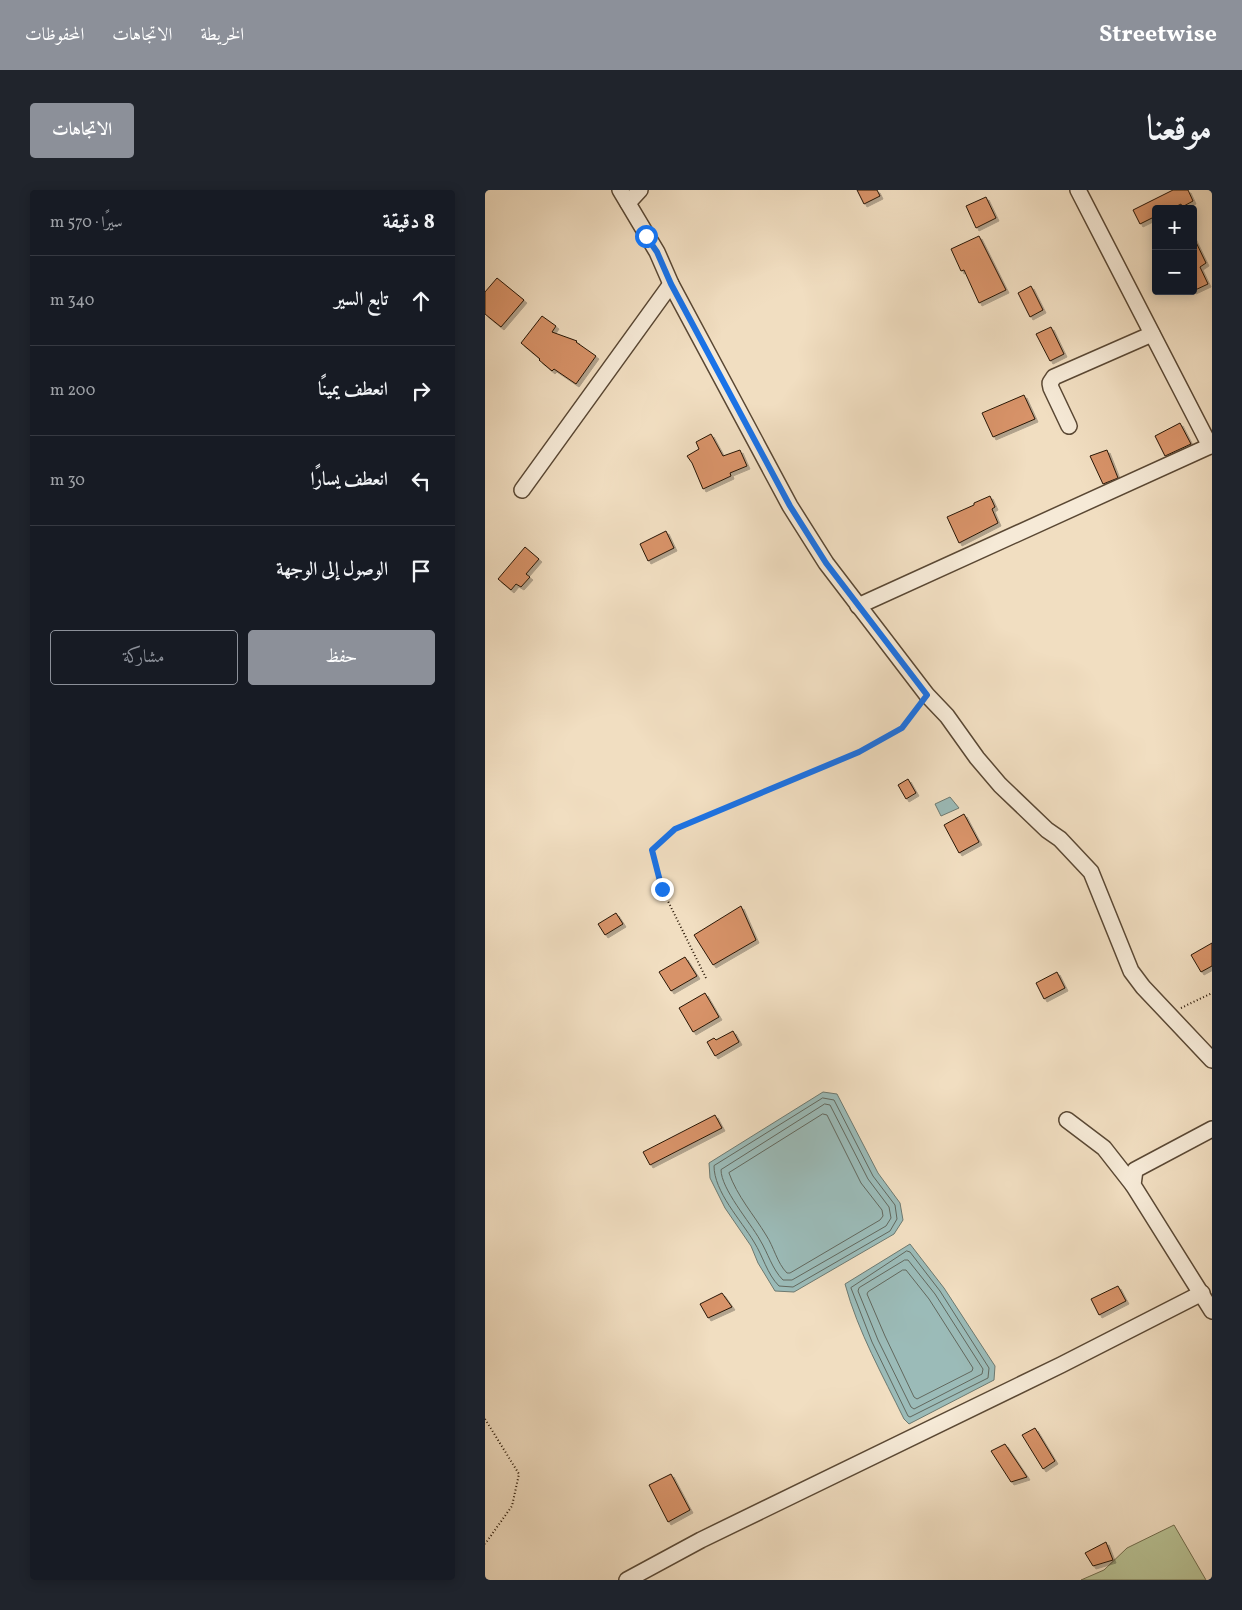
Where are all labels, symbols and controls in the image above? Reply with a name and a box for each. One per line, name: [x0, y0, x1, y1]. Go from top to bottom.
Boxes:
text: Streetwise: [1099, 18, 1217, 52]
text: المحفوظات: [25, 23, 84, 48]
text: الاتجاهات: [112, 23, 172, 48]
text: الخريطة: [200, 23, 244, 48]
button: الاتجاهات: [30, 103, 134, 158]
text: موقعنا: [1147, 106, 1212, 154]
map controls: [1152, 205, 1197, 295]
button: +: [1152, 205, 1197, 250]
text: 8 دقيقة: [383, 208, 435, 237]
text: سيرًا · 570 m: [50, 212, 123, 234]
route start: [635, 225, 658, 248]
button: −: [1152, 250, 1197, 295]
text: تابع السير: [335, 287, 388, 313]
icon: ahead: [407, 287, 435, 315]
text: 340 m: [50, 290, 94, 312]
text: انعطف يمينًا: [318, 377, 388, 403]
icon: right: [407, 377, 435, 405]
text: 200 m: [50, 380, 95, 402]
text: انعطف يسارًا: [310, 467, 388, 493]
icon: left: [407, 467, 435, 495]
text: 30 m: [50, 470, 85, 492]
text: الوصول إلى الوجهة: [276, 557, 388, 583]
icon: arrive: [407, 557, 435, 585]
button: مشاركة: [50, 630, 238, 685]
button: حفظ: [248, 630, 435, 685]
route end: [651, 878, 674, 901]

